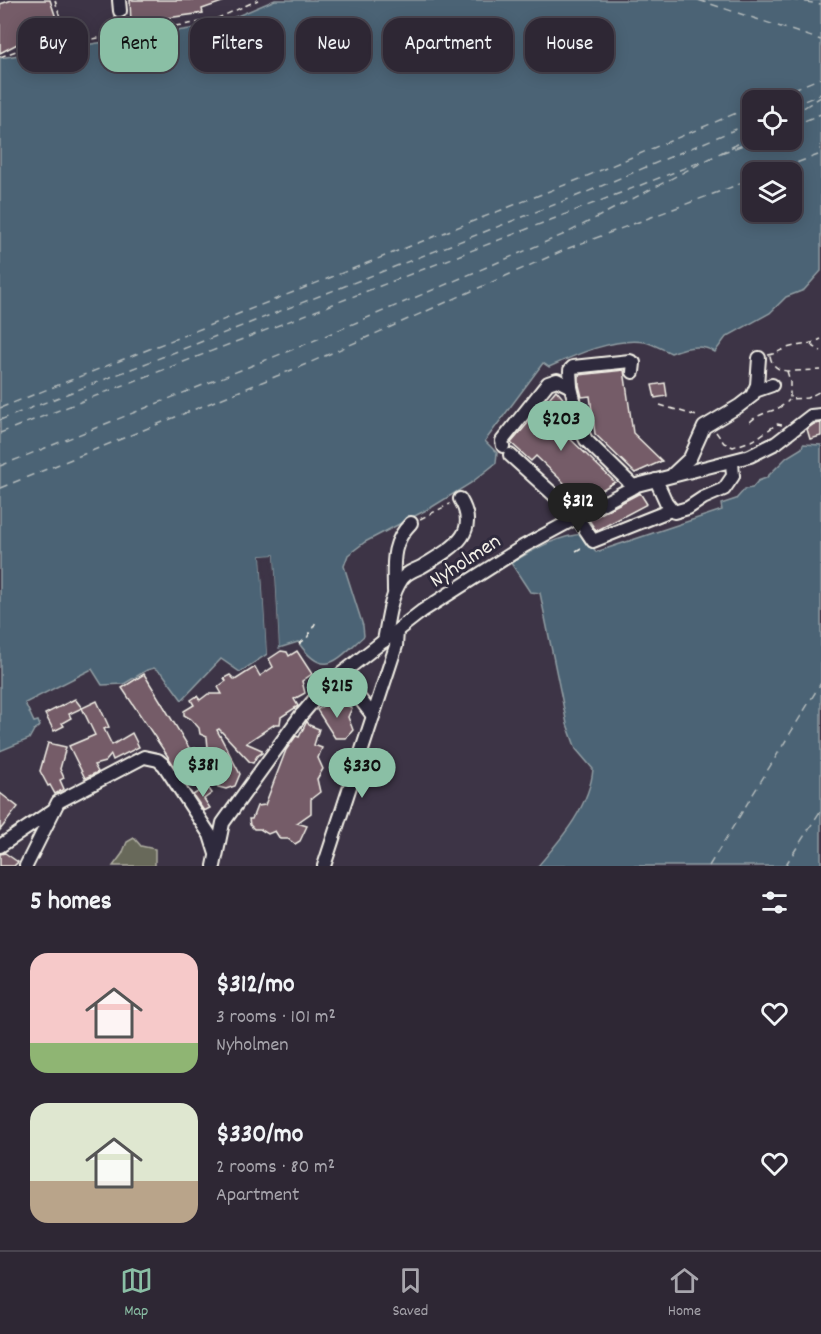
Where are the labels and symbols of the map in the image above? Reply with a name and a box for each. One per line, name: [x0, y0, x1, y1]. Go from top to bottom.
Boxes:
pin: $203: [525, 401, 597, 452]
pin: $312: [542, 483, 614, 534]
street label: Nyholmen: [424, 527, 508, 597]
pin: $215: [301, 668, 373, 719]
pin: $381: [167, 747, 239, 798]
pin: $330: [326, 748, 398, 799]

